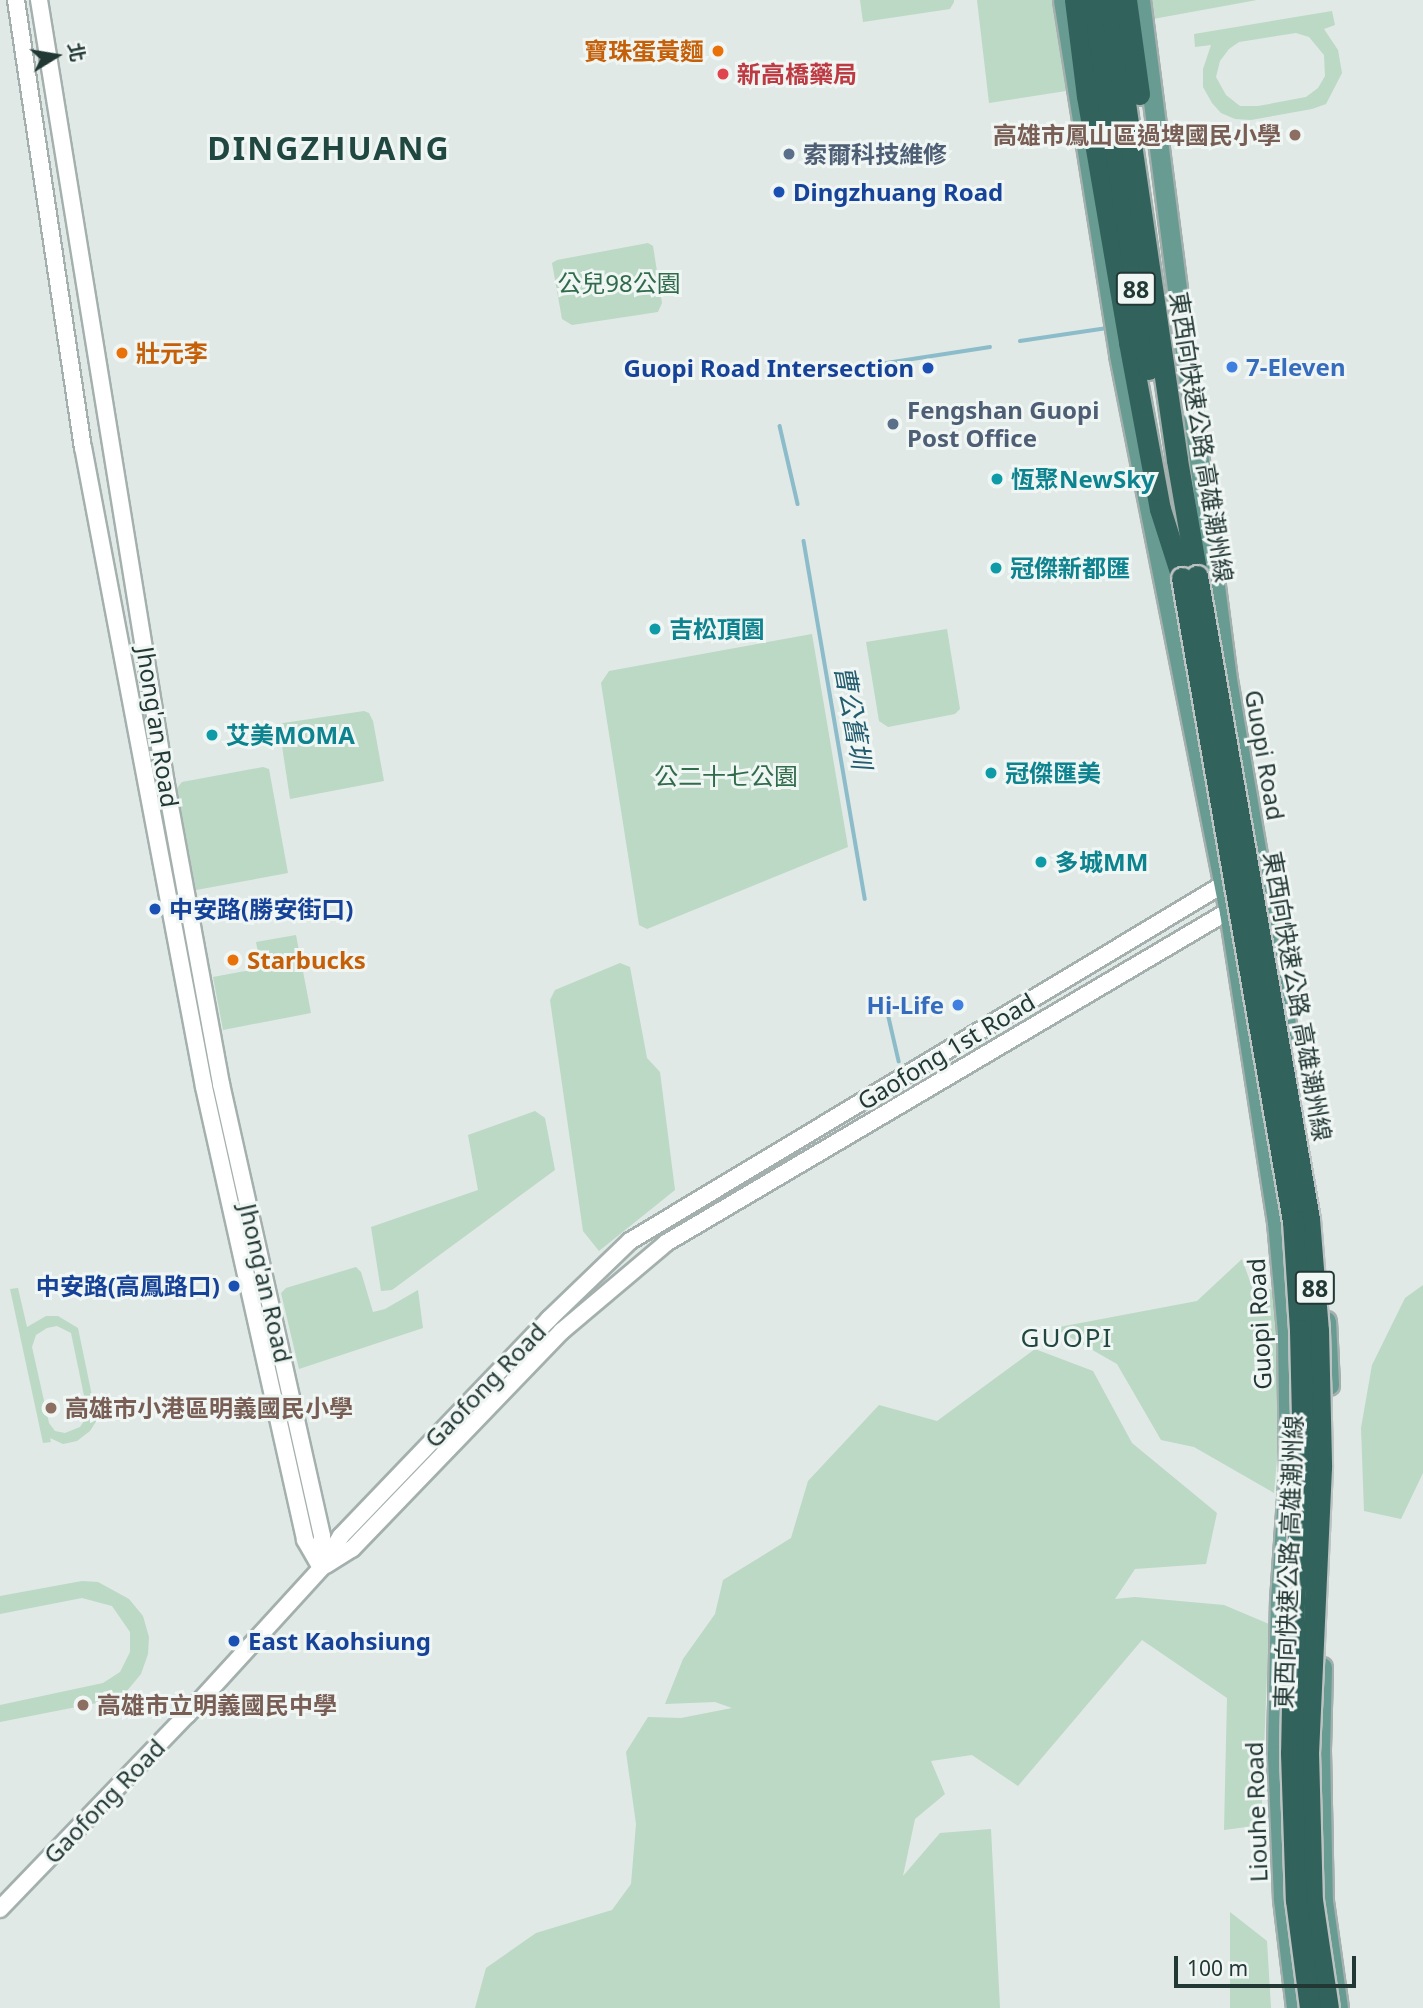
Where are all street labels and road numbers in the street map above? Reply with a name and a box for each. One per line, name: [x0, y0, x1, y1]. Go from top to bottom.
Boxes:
road number: 88: [1115, 270, 1157, 308]
street label: 東西向快速公路 高雄潮州線: [1165, 289, 1239, 585]
street label: Jhong'an Road: [131, 645, 185, 809]
street label: Guopi Road: [1239, 688, 1291, 822]
street label: 東西向快速公路 高雄潮州線: [1258, 849, 1338, 1143]
street label: Gaofong 1st Road: [852, 987, 1040, 1115]
street label: Jhong'an Road: [234, 1201, 298, 1365]
street label: Guopi Road: [1241, 1257, 1277, 1391]
road number: 88: [1294, 1268, 1336, 1308]
street label: Gaofong Road: [418, 1317, 552, 1453]
street label: 東西向快速公路 高雄潮州線: [1268, 1414, 1308, 1710]
street label: Gaofong Road: [37, 1733, 171, 1869]
street label: Liouhe Road: [1239, 1741, 1273, 1883]

